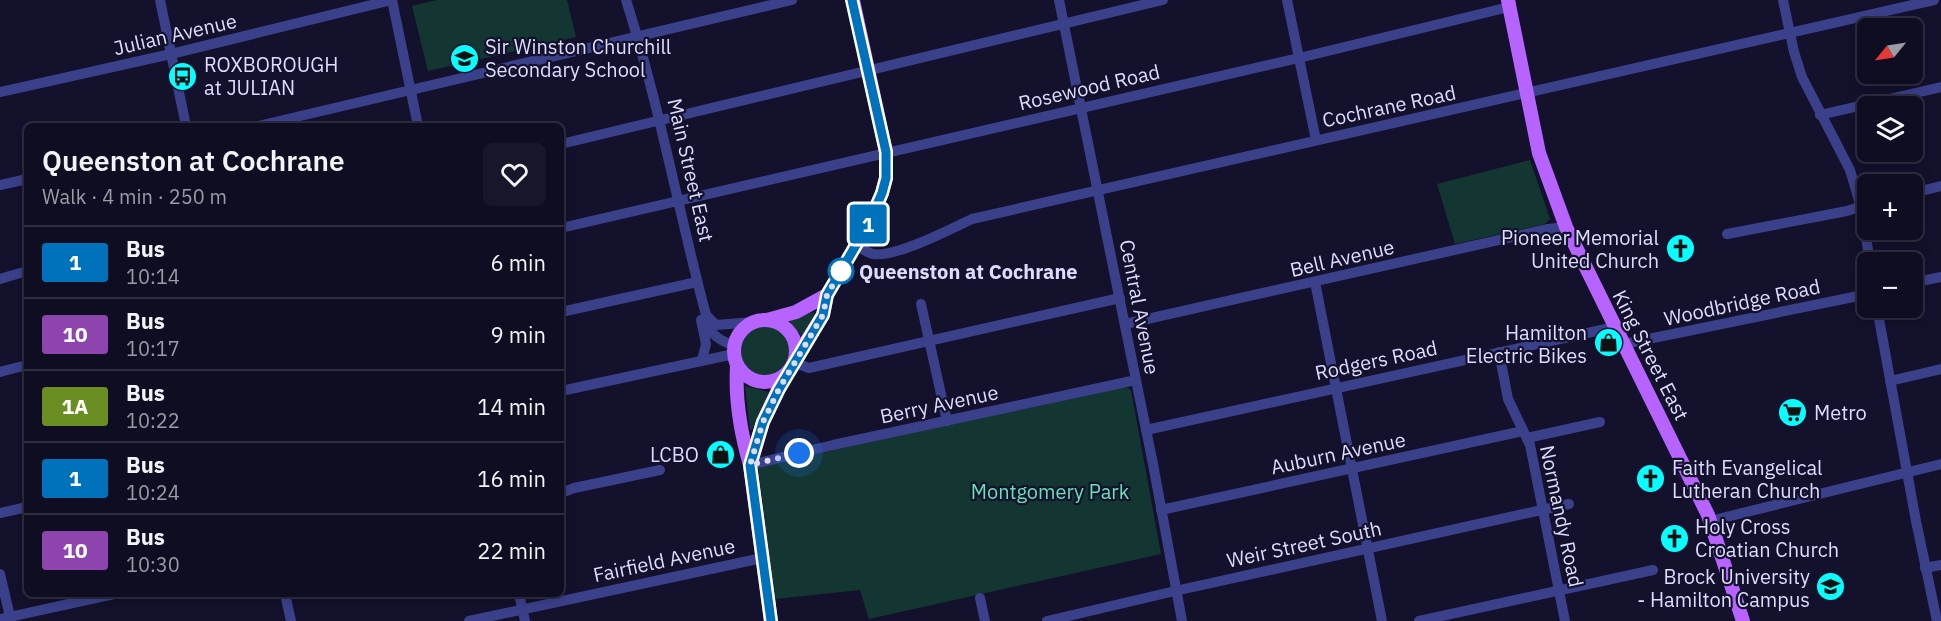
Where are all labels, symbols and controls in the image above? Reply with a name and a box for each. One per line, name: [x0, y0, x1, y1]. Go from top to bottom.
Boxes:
street label: Julian Avenue: [111, 7, 239, 61]
north arrow: [1857, 18, 1923, 84]
map controls: [1857, 18, 1923, 318]
place label: Sir Winston Churchill Secondary School: [485, 33, 671, 83]
school or university icon: Sir Winston Churchill Secondary School: [448, 42, 480, 74]
place label: ROXBOROUGH at JULIAN: [204, 51, 338, 101]
street label: Rosewood Road: [1016, 58, 1162, 116]
bus stop icon: ROXBOROUGH at JULIAN: [167, 60, 199, 92]
street label: Cochrane Road: [1320, 79, 1458, 133]
street label: Main Street East: [661, 96, 721, 244]
button: layers: [1857, 96, 1923, 162]
text: Queenston at Cochrane: [42, 142, 345, 179]
button: heart: [483, 143, 546, 206]
button: +: [1857, 174, 1923, 240]
text: Walk · 4 min · 250 m: [42, 183, 227, 210]
line badge: 1: [848, 204, 888, 244]
text: 1: [862, 210, 874, 238]
place label: Pioneer Memorial United Church: [1501, 224, 1659, 274]
church icon: Pioneer Memorial United Church: [1664, 232, 1696, 264]
street label: Bell Avenue: [1287, 233, 1397, 283]
text: Bus: [126, 234, 165, 263]
street label: Central Avenue: [1114, 237, 1166, 377]
text: 1: [69, 248, 81, 276]
text: 6 min: [490, 248, 546, 277]
button: −: [1857, 252, 1923, 318]
marker: Queenston at Cochrane: [828, 258, 854, 284]
place label: Queenston at Cochrane: [859, 258, 1078, 285]
text: 10:14: [126, 263, 180, 290]
street label: Woodbridge Road: [1661, 272, 1823, 332]
street label: King Street East: [1607, 285, 1695, 425]
text: Bus: [126, 306, 165, 335]
place label: Hamilton Electric Bikes: [1466, 319, 1587, 369]
text: 10: [62, 320, 88, 348]
text: 9 min: [490, 320, 546, 349]
shop icon: Hamilton Electric Bikes: [1592, 327, 1624, 359]
street label: Rodgers Road: [1312, 334, 1440, 386]
text: 10:17: [126, 335, 180, 362]
text: Bus: [126, 378, 165, 407]
street label: Berry Avenue: [877, 378, 1001, 430]
text: 1A: [62, 392, 89, 420]
text: 14 min: [477, 392, 546, 421]
supermarket icon: Metro: [1777, 396, 1809, 428]
place label: Metro: [1814, 399, 1867, 426]
text: 10:22: [126, 407, 180, 434]
street label: Auburn Avenue: [1268, 426, 1408, 480]
shop icon: LCBO: [704, 438, 736, 470]
your location: [784, 438, 814, 468]
place label: LCBO: [650, 441, 699, 468]
street label: Normandy Road: [1534, 443, 1590, 589]
text: Bus: [126, 450, 165, 479]
place label: Faith Evangelical Lutheran Church: [1672, 454, 1823, 504]
church icon: Faith Evangelical Lutheran Church: [1635, 463, 1667, 495]
text: 1: [69, 464, 81, 492]
text: 16 min: [477, 464, 546, 493]
park label: Montgomery Park: [971, 478, 1130, 505]
text: 10:24: [126, 479, 180, 506]
place label: Holy Cross Croatian Church: [1695, 513, 1839, 563]
street label: Weir Street South: [1224, 514, 1384, 574]
text: Bus: [126, 522, 165, 551]
church icon: Holy Cross Croatian Church: [1658, 522, 1690, 554]
street label: Fairfield Avenue: [591, 532, 737, 588]
text: 10: [62, 536, 88, 564]
text: 22 min: [477, 536, 546, 565]
text: 10:30: [126, 551, 180, 578]
place label: Brock University - Hamilton Campus: [1637, 563, 1810, 613]
school or university icon: Brock University - Hamilton Campus: [1815, 571, 1847, 603]

